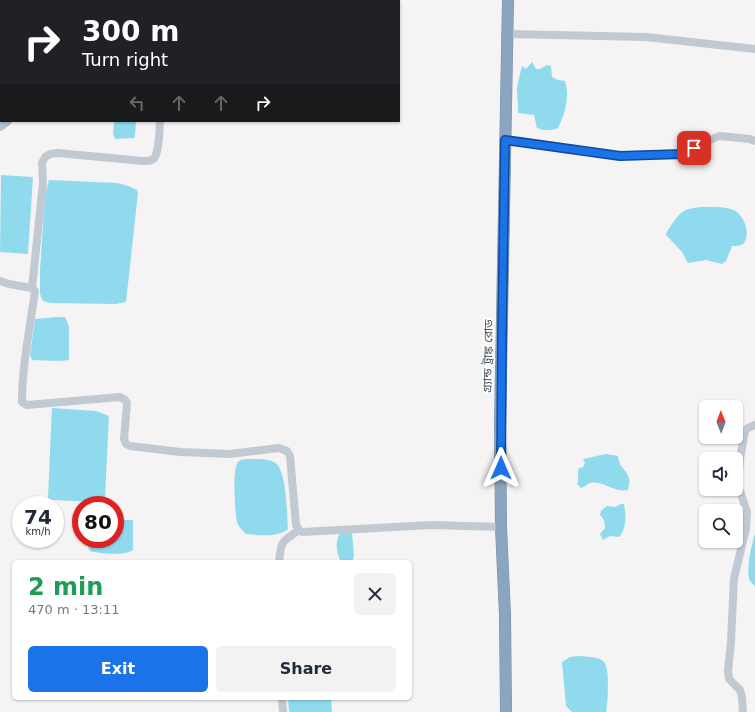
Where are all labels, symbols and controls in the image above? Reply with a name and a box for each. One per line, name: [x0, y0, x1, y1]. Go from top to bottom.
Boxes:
text: 300 m: [82, 15, 179, 48]
icon: right: [16, 16, 68, 68]
text: Turn right: [82, 49, 168, 70]
icon: left: [126, 92, 148, 114]
icon: ahead: [168, 92, 190, 114]
icon: ahead: [210, 92, 232, 114]
icon: right: [252, 92, 274, 114]
pin: [677, 131, 711, 165]
icon: arrive: [683, 137, 705, 159]
street label: গ্র্যান্ড ট্রাঙ্ক রোড: [479, 319, 496, 393]
north arrow: [699, 400, 743, 444]
map controls: [699, 400, 743, 548]
position arrow: [480, 447, 522, 489]
button: sound: [699, 452, 743, 496]
speed limit sign: 80: [72, 496, 124, 548]
button: search: [699, 504, 743, 548]
text: 74: [24, 505, 52, 529]
text: km/h: [25, 526, 51, 537]
text: 2 min: [28, 573, 103, 601]
button: close: [354, 573, 396, 615]
text: 470 m · 13:11: [28, 602, 119, 617]
button: Exit: [28, 646, 208, 692]
button: Share: [216, 646, 396, 692]

